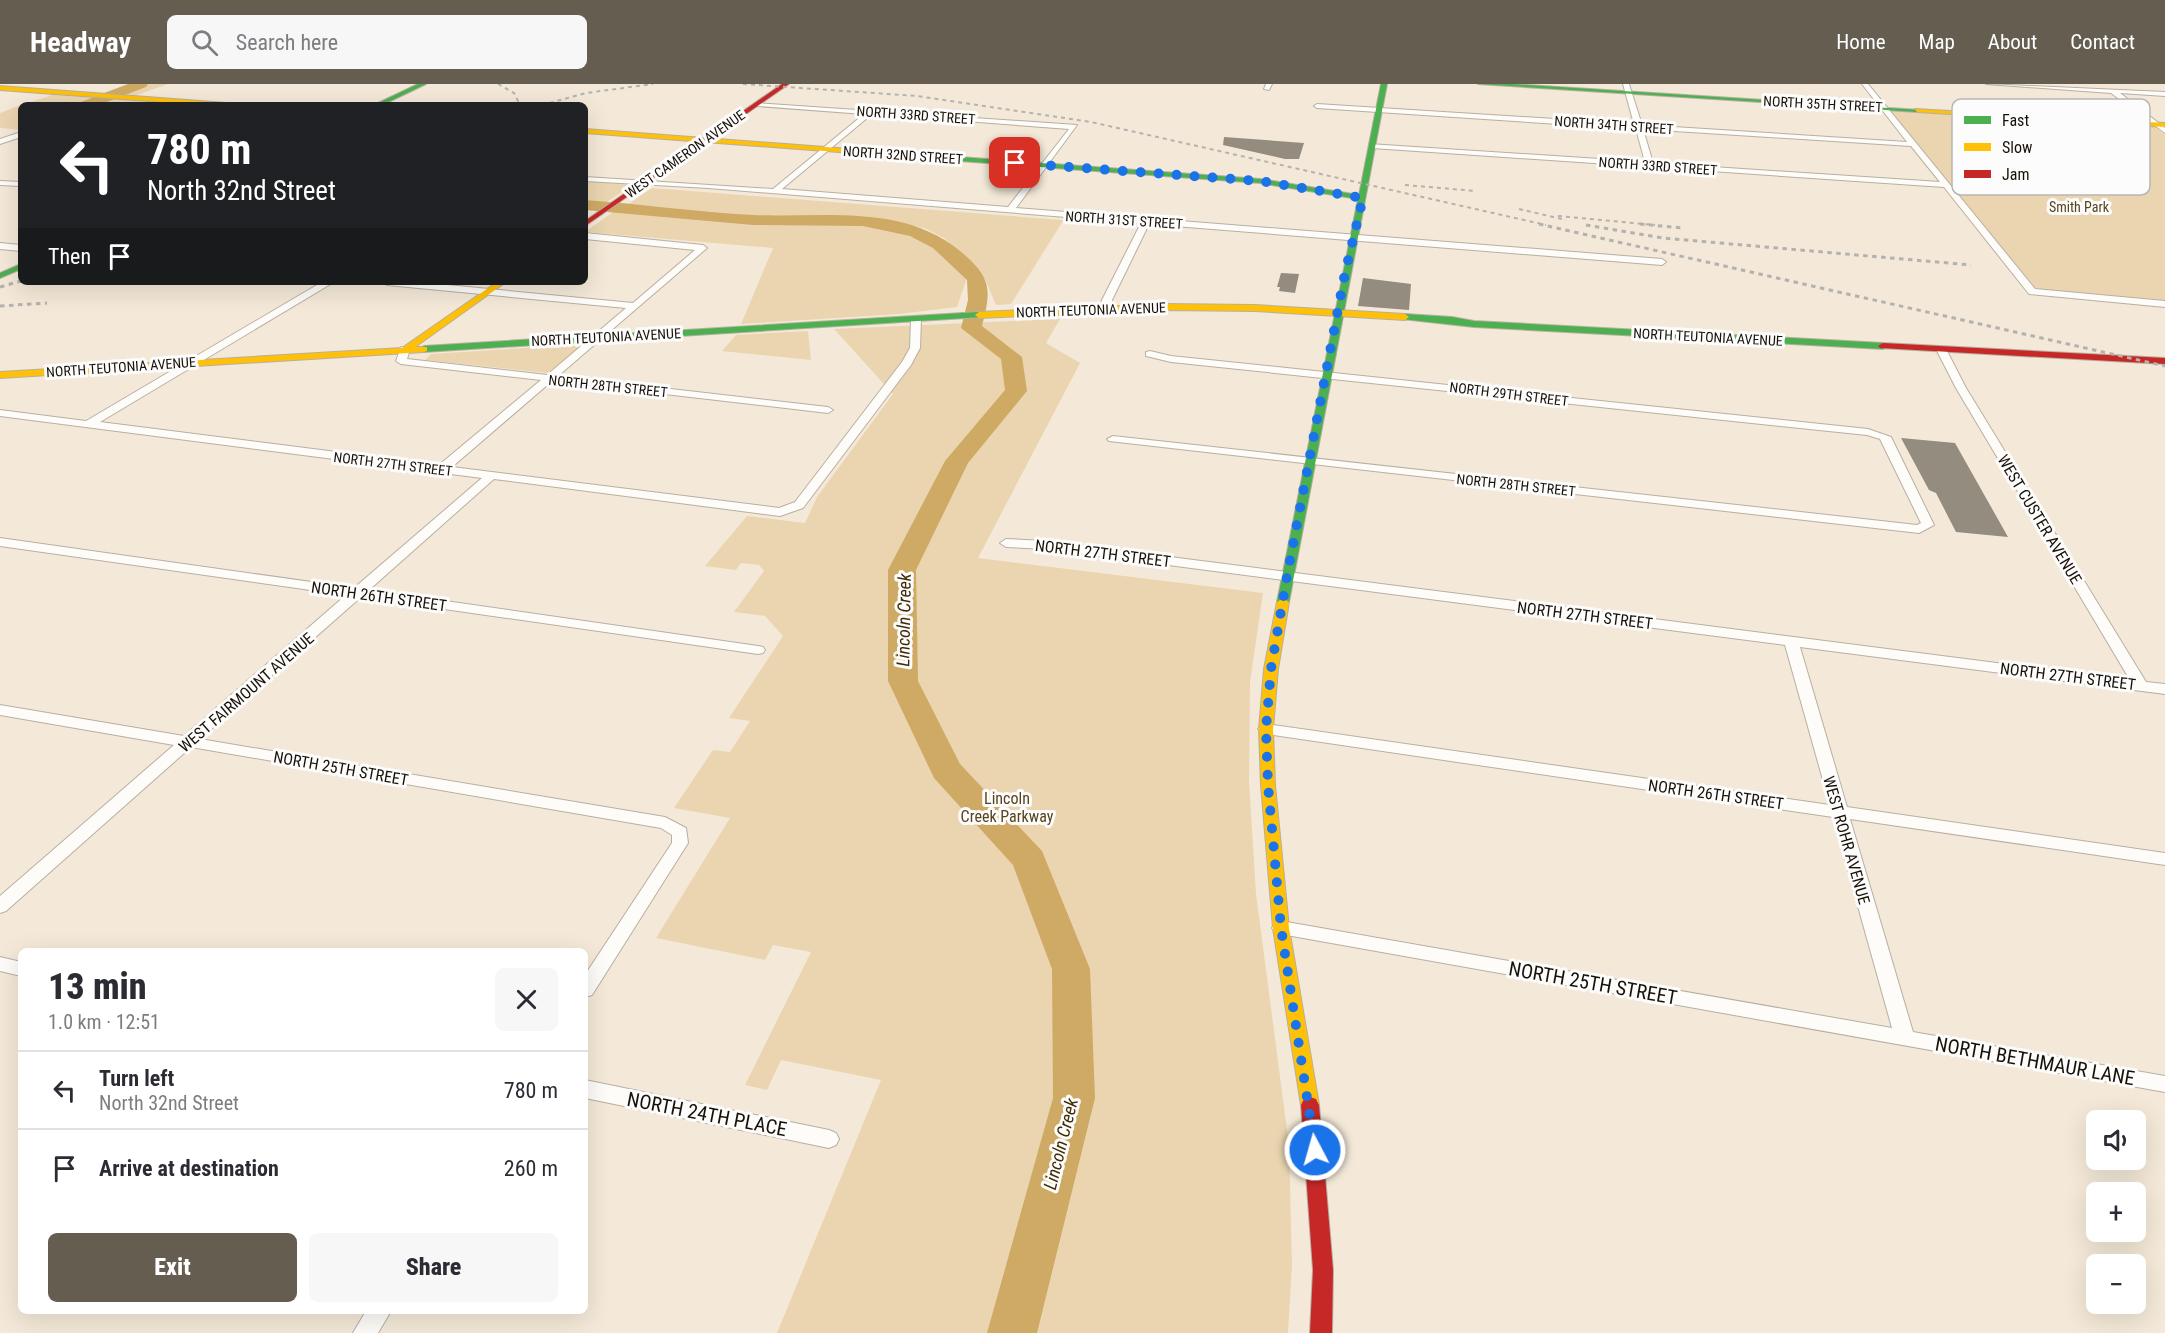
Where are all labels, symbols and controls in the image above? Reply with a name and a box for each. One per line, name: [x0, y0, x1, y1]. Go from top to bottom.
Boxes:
search box: [167, 15, 587, 69]
text: Headway: [30, 26, 131, 59]
icon: search: [188, 26, 221, 59]
text: Search here: [236, 30, 338, 55]
text: Home: [1836, 30, 1886, 54]
text: Map: [1919, 30, 1955, 54]
text: About: [1988, 30, 2037, 54]
text: Contact: [2070, 30, 2135, 54]
street label: NORTH 35TH STREET: [1763, 93, 1883, 115]
legend: [1952, 99, 2150, 195]
street label: NORTH 33RD STREET: [856, 103, 976, 127]
street label: WEST CAMERON AVENUE: [622, 107, 748, 201]
text: Fast: [2002, 111, 2029, 130]
street label: NORTH 34TH STREET: [1554, 113, 1674, 137]
text: 780 m: [147, 125, 252, 174]
icon: left: [48, 126, 126, 204]
pin: [989, 137, 1040, 188]
text: Slow: [2002, 138, 2032, 157]
street label: NORTH 32ND STREET: [842, 143, 964, 167]
icon: arrive: [998, 146, 1031, 179]
street label: NORTH 33RD STREET: [1598, 154, 1718, 178]
text: Jam: [2002, 165, 2029, 184]
text: North 32nd Street: [147, 175, 336, 207]
park label: Smith Park: [2049, 199, 2110, 215]
street label: NORTH 31ST STREET: [1065, 208, 1183, 232]
icon: arrive: [103, 240, 136, 273]
text: Then: [48, 244, 91, 269]
street label: NORTH TEUTONIA AVENUE: [1016, 299, 1166, 321]
street label: NORTH TEUTONIA AVENUE: [531, 325, 681, 349]
street label: NORTH TEUTONIA AVENUE: [1633, 325, 1783, 349]
street label: NORTH TEUTONIA AVENUE: [46, 354, 196, 380]
street label: NORTH 28TH STREET: [548, 372, 668, 400]
street label: NORTH 29TH STREET: [1449, 379, 1569, 409]
street label: NORTH 27TH STREET: [333, 449, 453, 479]
street label: WEST CUSTER AVENUE: [1994, 451, 2086, 587]
street label: NORTH 28TH STREET: [1456, 471, 1576, 499]
street label: NORTH 27TH STREET: [1034, 536, 1172, 571]
water label: Lincoln Creek: [892, 572, 915, 667]
street label: NORTH 26TH STREET: [310, 578, 448, 615]
street label: NORTH 27TH STREET: [1516, 598, 1654, 633]
street label: WEST FAIRMOUNT AVENUE: [175, 629, 318, 756]
street label: NORTH 27TH STREET: [1999, 659, 2137, 694]
street label: NORTH 25TH STREET: [272, 747, 410, 790]
street label: WEST ROHR AVENUE: [1819, 774, 1874, 907]
street label: NORTH 26TH STREET: [1647, 776, 1785, 813]
park label: Lincoln Creek Parkway: [961, 789, 1054, 826]
street label: NORTH 25TH STREET: [1507, 956, 1679, 1010]
text: 13 min: [48, 966, 147, 1008]
button: close: [495, 968, 558, 1031]
text: 1.0 km · 12:51: [48, 1010, 160, 1034]
street label: NORTH BETHMAUR LANE: [1933, 1032, 2137, 1090]
text: Turn left: [99, 1066, 174, 1091]
icon: left: [48, 1074, 81, 1107]
text: 780 m: [504, 1078, 558, 1103]
street label: NORTH 24TH PLACE: [625, 1087, 789, 1141]
text: North 32nd Street: [99, 1091, 239, 1115]
water label: Lincoln Creek: [1039, 1095, 1082, 1192]
map controls: [2086, 1110, 2146, 1314]
button: sound: [2086, 1110, 2146, 1170]
position arrow: [1283, 1118, 1347, 1182]
icon: arrive: [48, 1152, 81, 1185]
text: Arrive at destination: [99, 1156, 279, 1181]
text: 260 m: [504, 1156, 558, 1181]
button: +: [2086, 1182, 2146, 1242]
button: Exit: [48, 1233, 297, 1302]
button: Share: [309, 1233, 558, 1302]
button: −: [2086, 1254, 2146, 1314]

